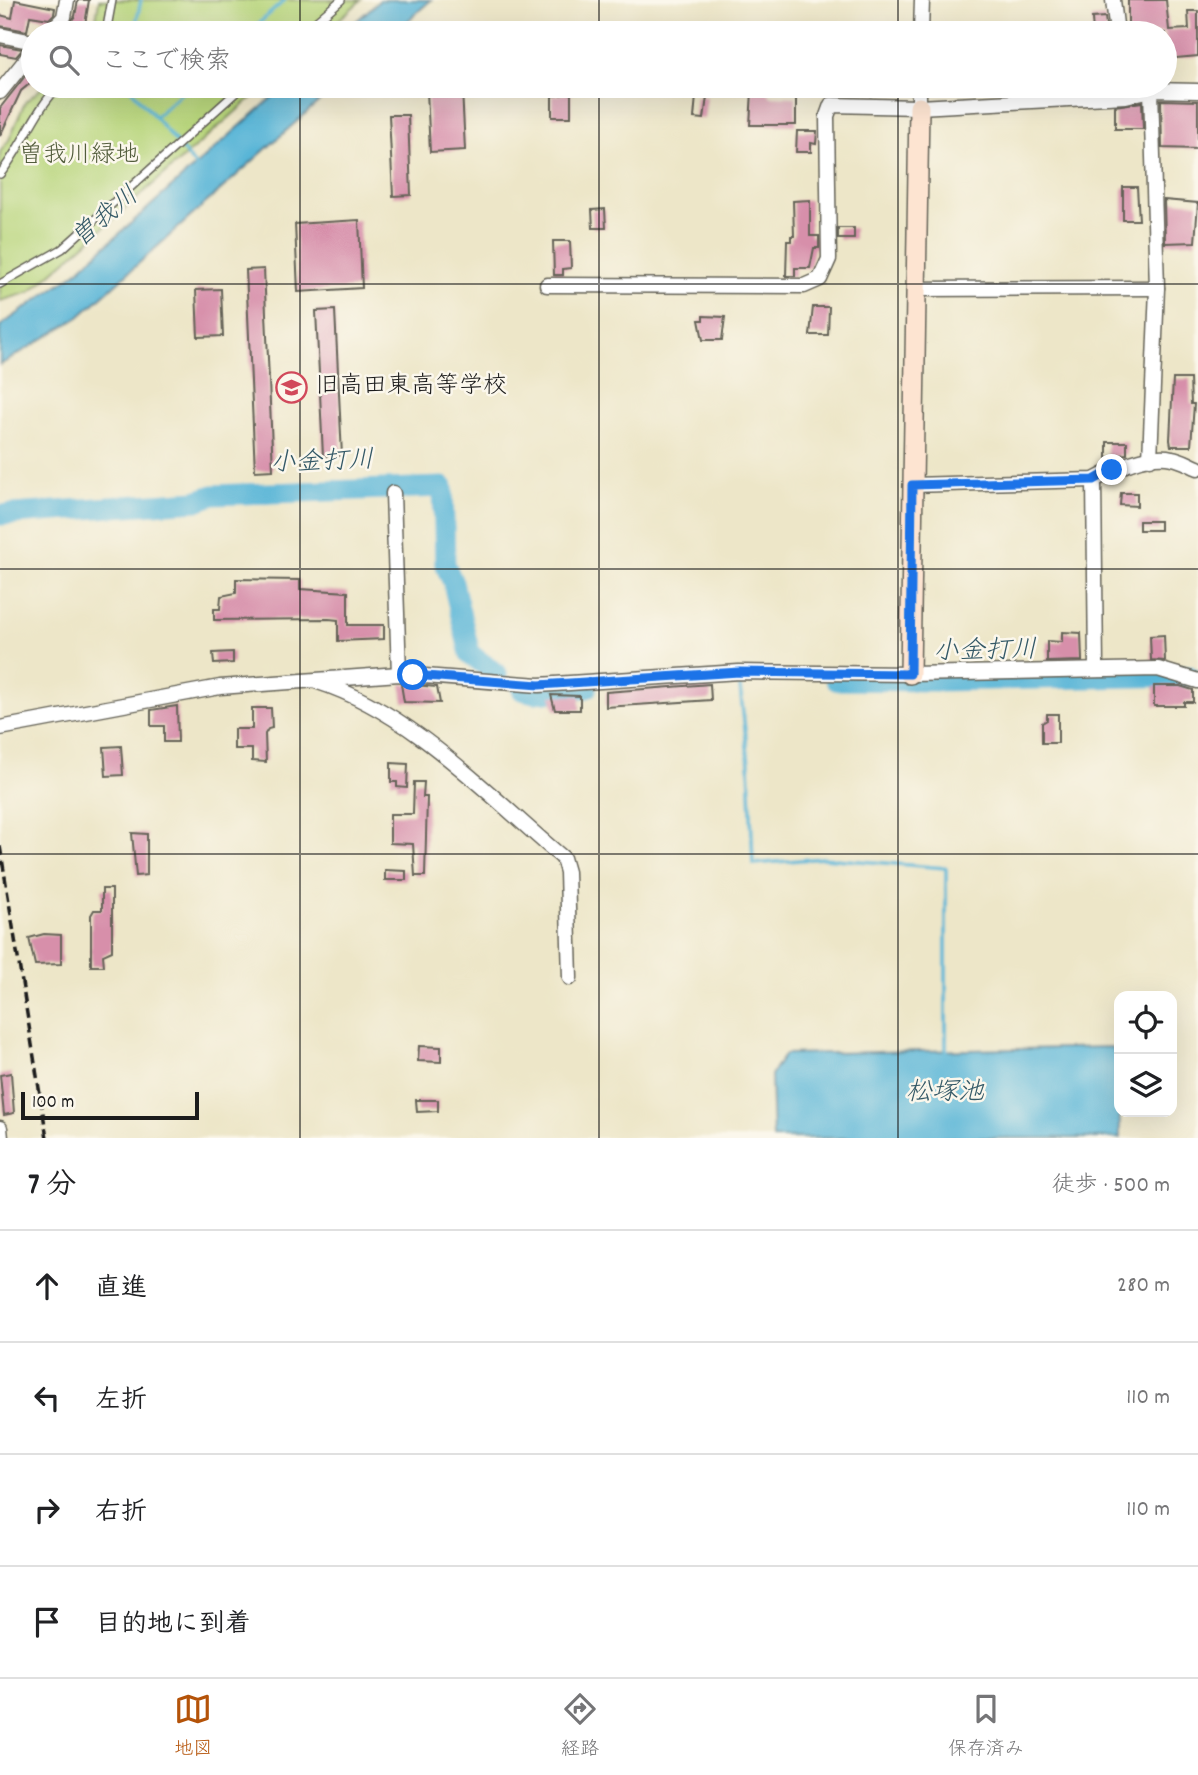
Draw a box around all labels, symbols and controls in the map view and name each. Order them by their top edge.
search box [21,21,1177,98]
icon: search [45,41,83,79]
text: ここで検索 [101,44,231,81]
park label: 曽我川緑地 [19,139,139,173]
water label: 曽我川 [64,179,148,257]
school or university icon: 旧高田東高等学校 [275,370,309,404]
place label: 旧高田東高等学校 [315,370,507,404]
water label: 小金打川 [269,443,375,483]
route end [1096,454,1127,485]
water label: 小金打川 [933,633,1037,671]
route start [397,659,428,690]
map controls [1114,991,1177,1117]
button: locate [1114,991,1177,1054]
button: layers [1114,1054,1177,1117]
water label: 松塚池 [906,1075,985,1112]
scale bar [21,1089,200,1121]
text: 100 m [32,1090,74,1117]
text: 7 分 [28,1166,76,1209]
text: 徒歩 · 500 m [1051,1170,1170,1203]
icon: ahead [28,1267,66,1305]
text: 280 m [1117,1270,1170,1303]
text: 直進 [95,1271,147,1308]
icon: left [28,1379,66,1417]
text: 110 m [1126,1382,1170,1415]
text: 左折 [95,1383,147,1420]
icon: right [28,1491,66,1529]
text: 110 m [1126,1494,1170,1527]
text: 右折 [95,1495,147,1532]
icon: arrive [28,1603,66,1641]
text: 目的地に到着 [95,1607,251,1644]
tab: 地図 [174,1690,212,1764]
tab: 経路 [561,1690,599,1764]
tab: 保存済み [948,1690,1024,1764]

